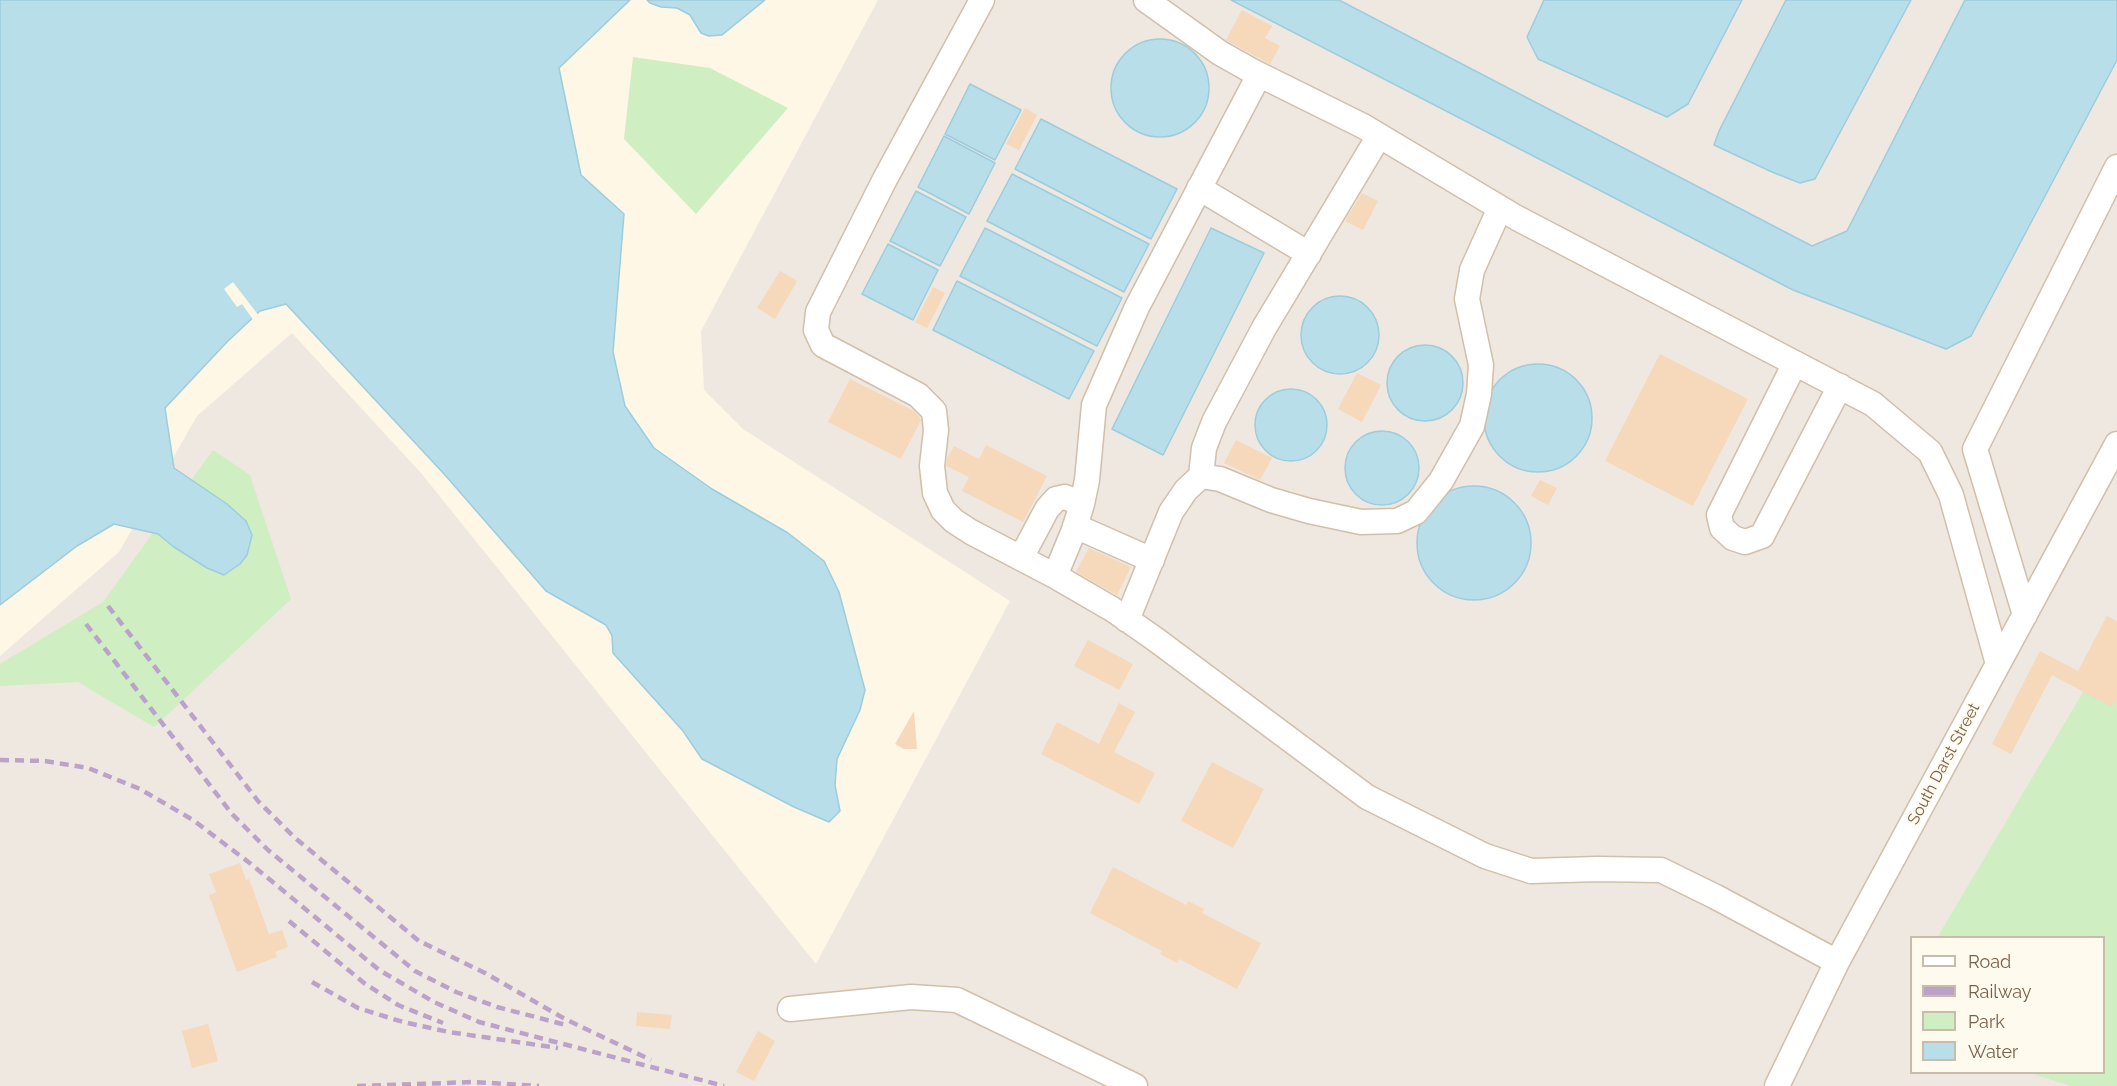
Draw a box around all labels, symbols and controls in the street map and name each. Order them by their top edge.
street label: South Darst Street [1904,700,1984,828]
legend [1910,936,2105,1074]
text: Road [1968,951,2011,972]
text: Railway [1968,981,2032,1002]
text: Park [1968,1011,2005,1032]
text: Water [1968,1041,2018,1062]

